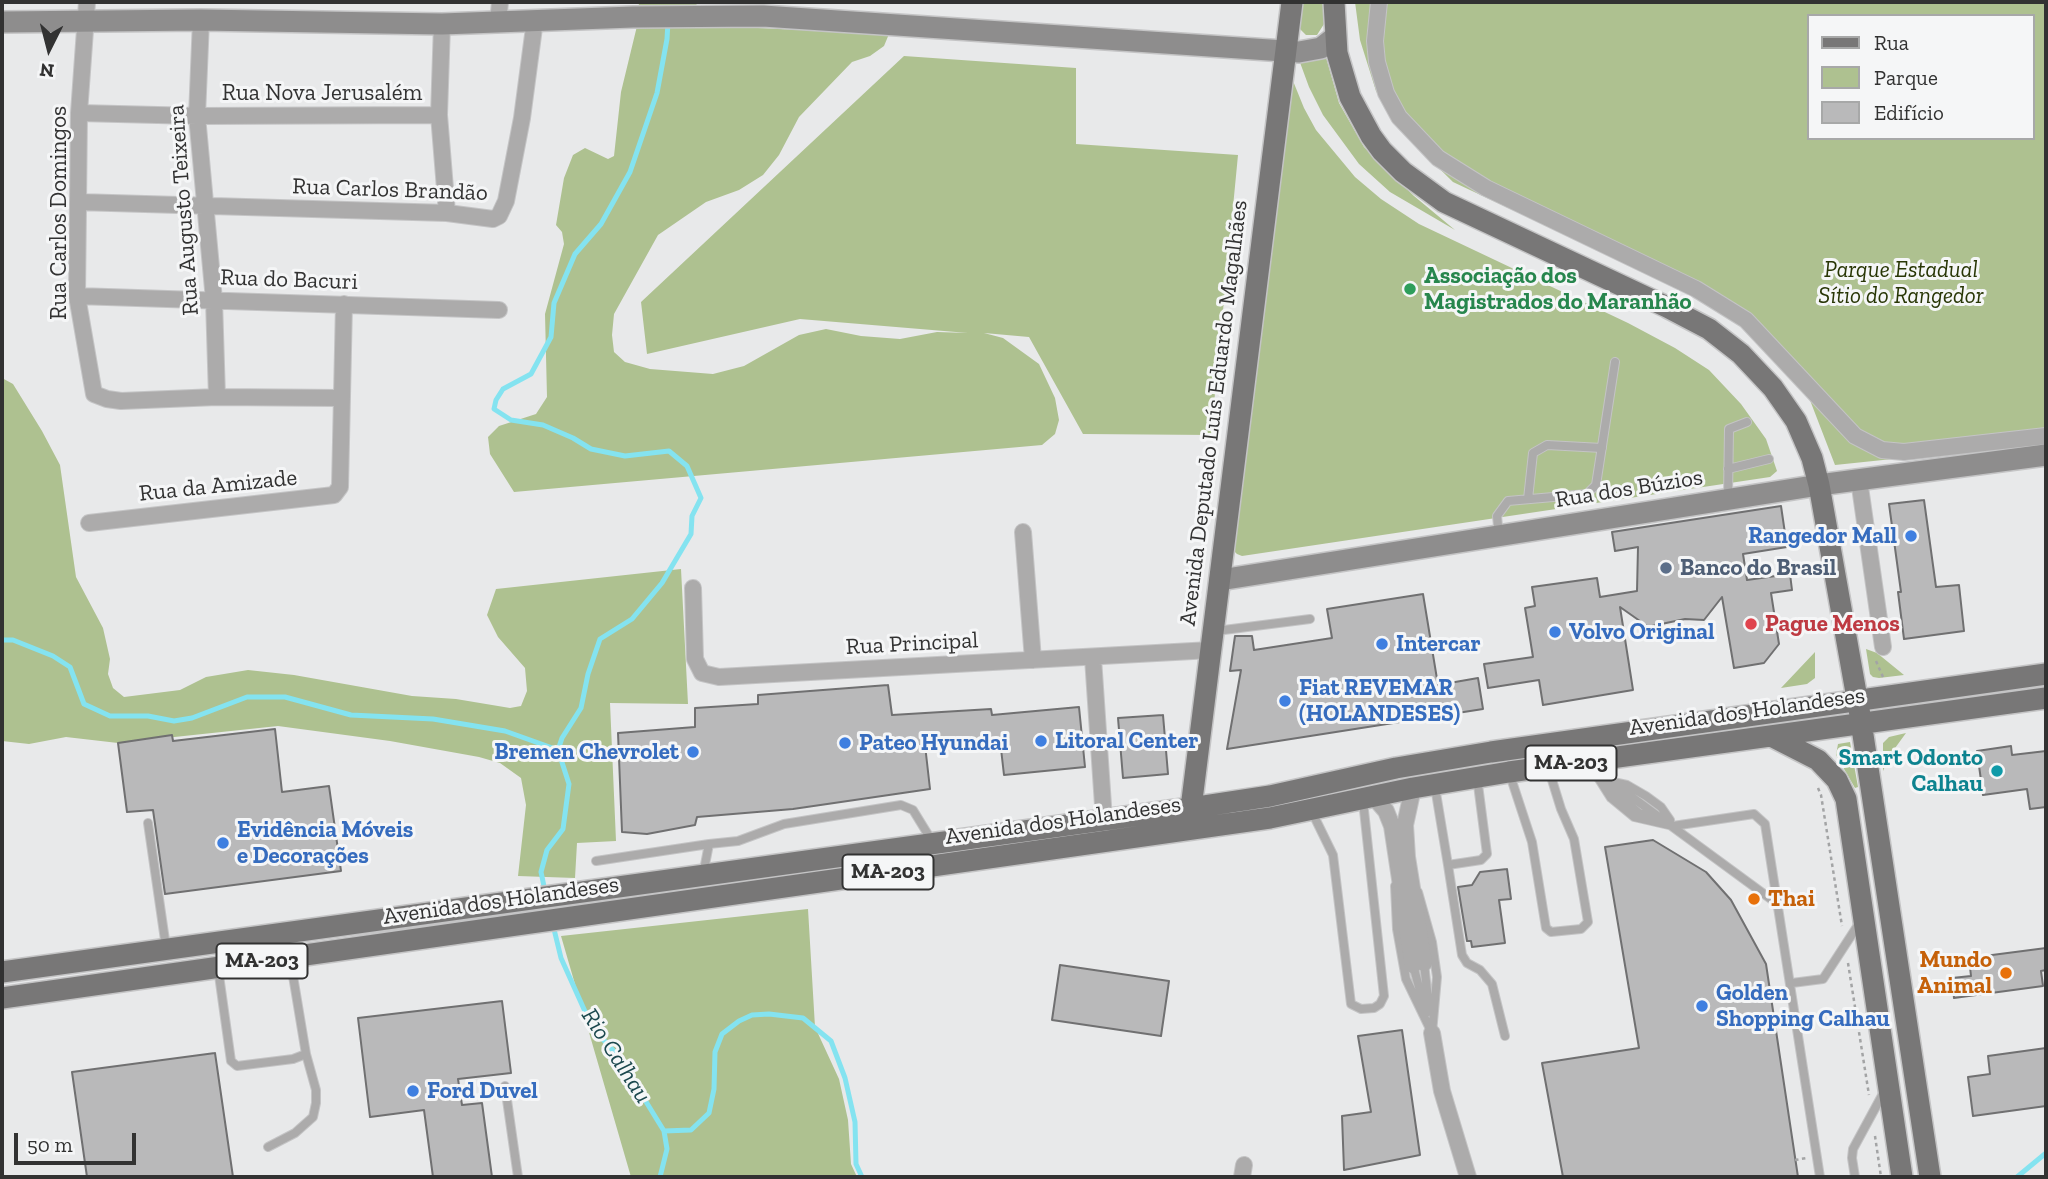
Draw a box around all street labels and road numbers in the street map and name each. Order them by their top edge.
street label: Rua Nova Jerusalém [222,79,422,107]
street label: Rua Augusto Teixeira [163,104,205,316]
street label: Rua Carlos Domingos [45,106,73,320]
street label: Rua Carlos Brandão [292,173,488,207]
street label: Avenida Deputado Luís Eduardo Magalhães [1174,199,1254,627]
street label: Rua do Bacuri [220,264,358,296]
street label: Rua da Amizade [138,464,298,508]
street label: Rua dos Búzios [1553,464,1705,514]
street label: Rua Principal [845,627,979,661]
street label: Avenida dos Holandeses [1627,682,1867,742]
road number: MA-203 [1526,746,1616,780]
street label: Avenida dos Holandeses [943,791,1183,851]
road number: MA-203 [842,854,934,890]
street label: Avenida dos Holandeses [381,871,621,931]
road number: MA-203 [216,944,308,978]

